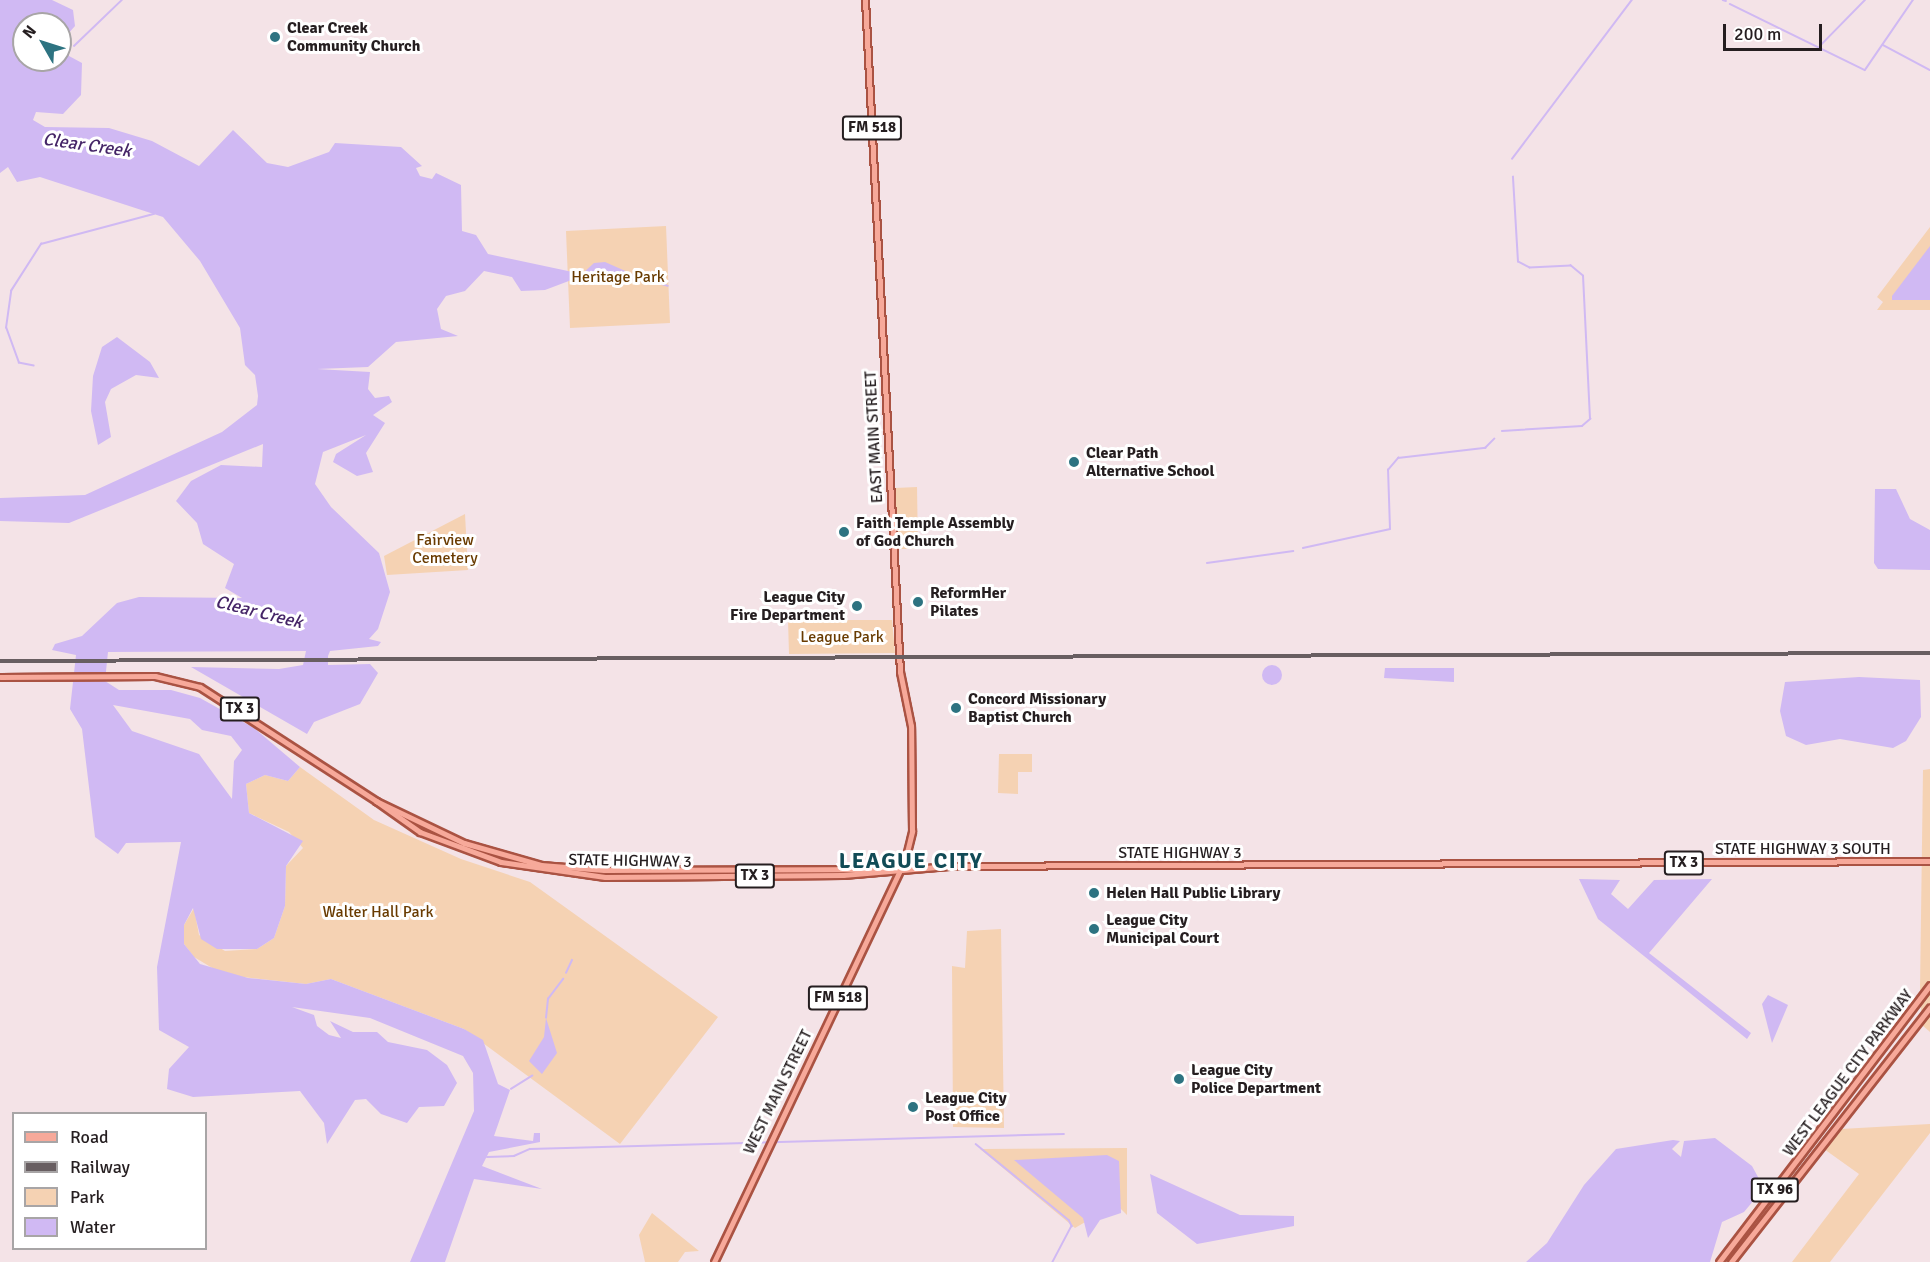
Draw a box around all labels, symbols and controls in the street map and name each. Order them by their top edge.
north arrow [12,12,72,72]
scale bar [1726,12,1825,50]
place label: Clear Creek Community Church [287,18,420,56]
text: N [18,21,41,43]
text: 200 m [1734,23,1781,45]
marker: Clear Creek Community Church [268,30,282,44]
road number: FM 518 [840,116,904,140]
water label: Clear Creek [41,128,133,162]
park label: Heritage Park [571,267,665,287]
street label: EAST MAIN STREET [861,370,887,504]
place label: Clear Path Alternative School [1086,443,1214,481]
marker: Clear Path Alternative School [1067,455,1081,469]
place label: Faith Temple Assembly of God Church [856,513,1014,551]
marker: Faith Temple Assembly of God Church [837,525,851,539]
park label: Fairview Cemetery [412,530,478,568]
place label: ReformHer Pilates [930,583,1006,621]
place label: League City Fire Department [730,587,845,625]
water label: Clear Creek [213,591,305,633]
marker: ReformHer Pilates [911,595,925,609]
marker: League City Fire Department [850,599,864,613]
park label: League Park [800,627,884,647]
place label: Concord Missionary Baptist Church [968,689,1106,727]
road number: TX 3 [219,697,261,721]
marker: Concord Missionary Baptist Church [949,701,963,715]
street label: STATE HIGHWAY 3 SOUTH [1715,839,1891,859]
street label: STATE HIGHWAY 3 [1118,843,1242,863]
district label: LEAGUE CITY [839,848,983,874]
street label: STATE HIGHWAY 3 [568,850,692,872]
road number: TX 3 [1663,851,1705,875]
road number: TX 3 [734,864,776,888]
place label: Helen Hall Public Library [1106,883,1281,903]
marker: Helen Hall Public Library [1087,886,1101,900]
park label: Walter Hall Park [323,902,433,922]
place label: League City Municipal Court [1106,910,1219,948]
marker: League City Municipal Court [1087,922,1101,936]
road number: FM 518 [806,986,870,1010]
street label: WEST LEAGUE CITY PARKWAY [1779,986,1917,1160]
street label: WEST MAIN STREET [740,1027,816,1157]
place label: League City Police Department [1191,1060,1321,1098]
marker: League City Police Department [1172,1072,1186,1086]
place label: League City Post Office [925,1088,1007,1126]
marker: League City Post Office [906,1100,920,1114]
legend [12,1112,207,1250]
text: Road [70,1126,109,1148]
text: Railway [70,1156,130,1178]
road number: TX 96 [1750,1178,1800,1202]
text: Park [70,1186,105,1208]
text: Water [70,1216,115,1238]

